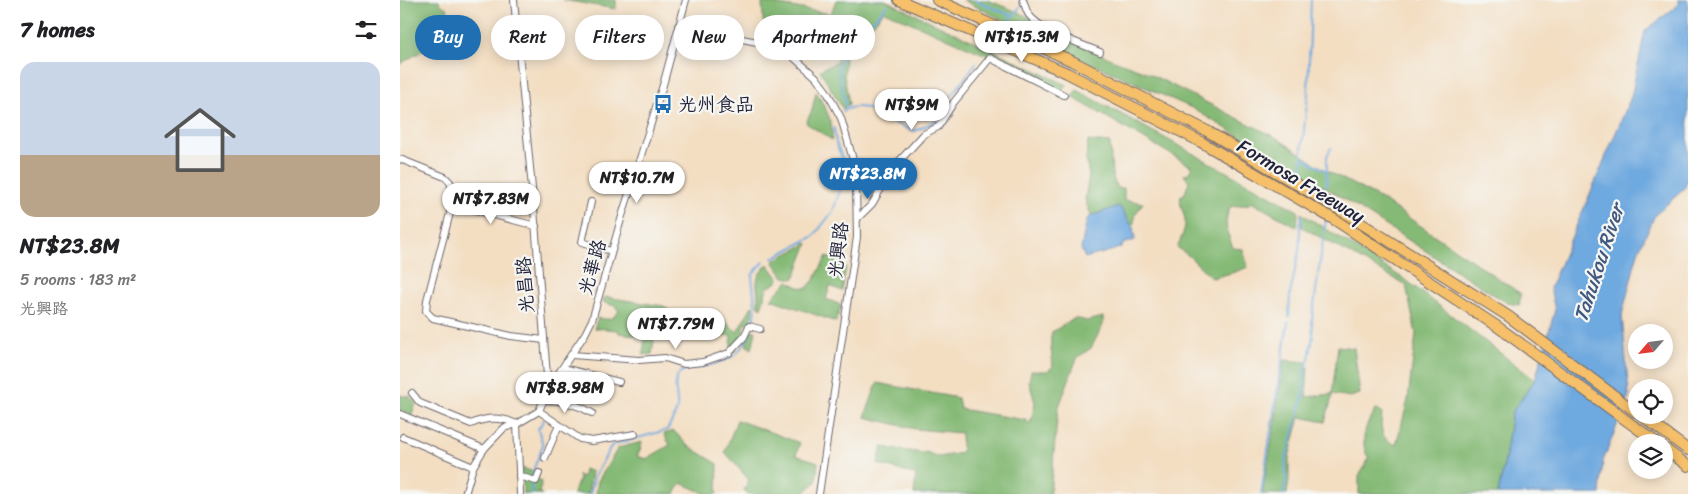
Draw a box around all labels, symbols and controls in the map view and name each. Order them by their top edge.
text: 7 homes [20,11,95,49]
chip: Buy [415,15,481,60]
chip: Rent [491,15,565,60]
chip: Filters [575,15,664,60]
chip: New [674,15,744,60]
chip: Apartment [754,15,875,60]
icon: filters [352,16,380,44]
pin: NT$15.3M [970,20,1074,63]
text: NT$15.3M [985,22,1059,51]
place label: 光州食品 [678,88,754,121]
pin: NT$9M [877,88,947,131]
text: NT$9M [885,90,939,119]
bus stop icon: 光州食品 [652,93,674,115]
icon: home [155,95,245,185]
street label: Formosa Freeway [1231,130,1372,232]
pin: NT$23.8M [816,158,920,200]
text: NT$23.8M [830,159,906,188]
pin: NT$10.7M [585,162,689,204]
text: NT$10.7M [600,163,674,192]
pin: NT$7.83M [439,182,543,225]
text: NT$7.83M [453,184,529,213]
water label: Tahukou River [1564,196,1636,326]
street label: 光興路 [818,220,858,280]
text: NT$23.8M [20,227,119,265]
street label: 光華路 [568,235,616,299]
street label: 光昌路 [507,255,543,315]
text: 5 rooms · 183 m² [20,265,136,294]
text: 光興路 [20,294,68,323]
pin: NT$7.79M [624,308,728,350]
text: NT$7.79M [638,309,714,338]
north arrow [1628,324,1672,369]
map controls [1628,324,1673,479]
pin: NT$8.98M [513,372,617,414]
text: NT$8.98M [526,373,604,402]
button: locate [1628,379,1673,424]
button: layers [1628,434,1673,479]

